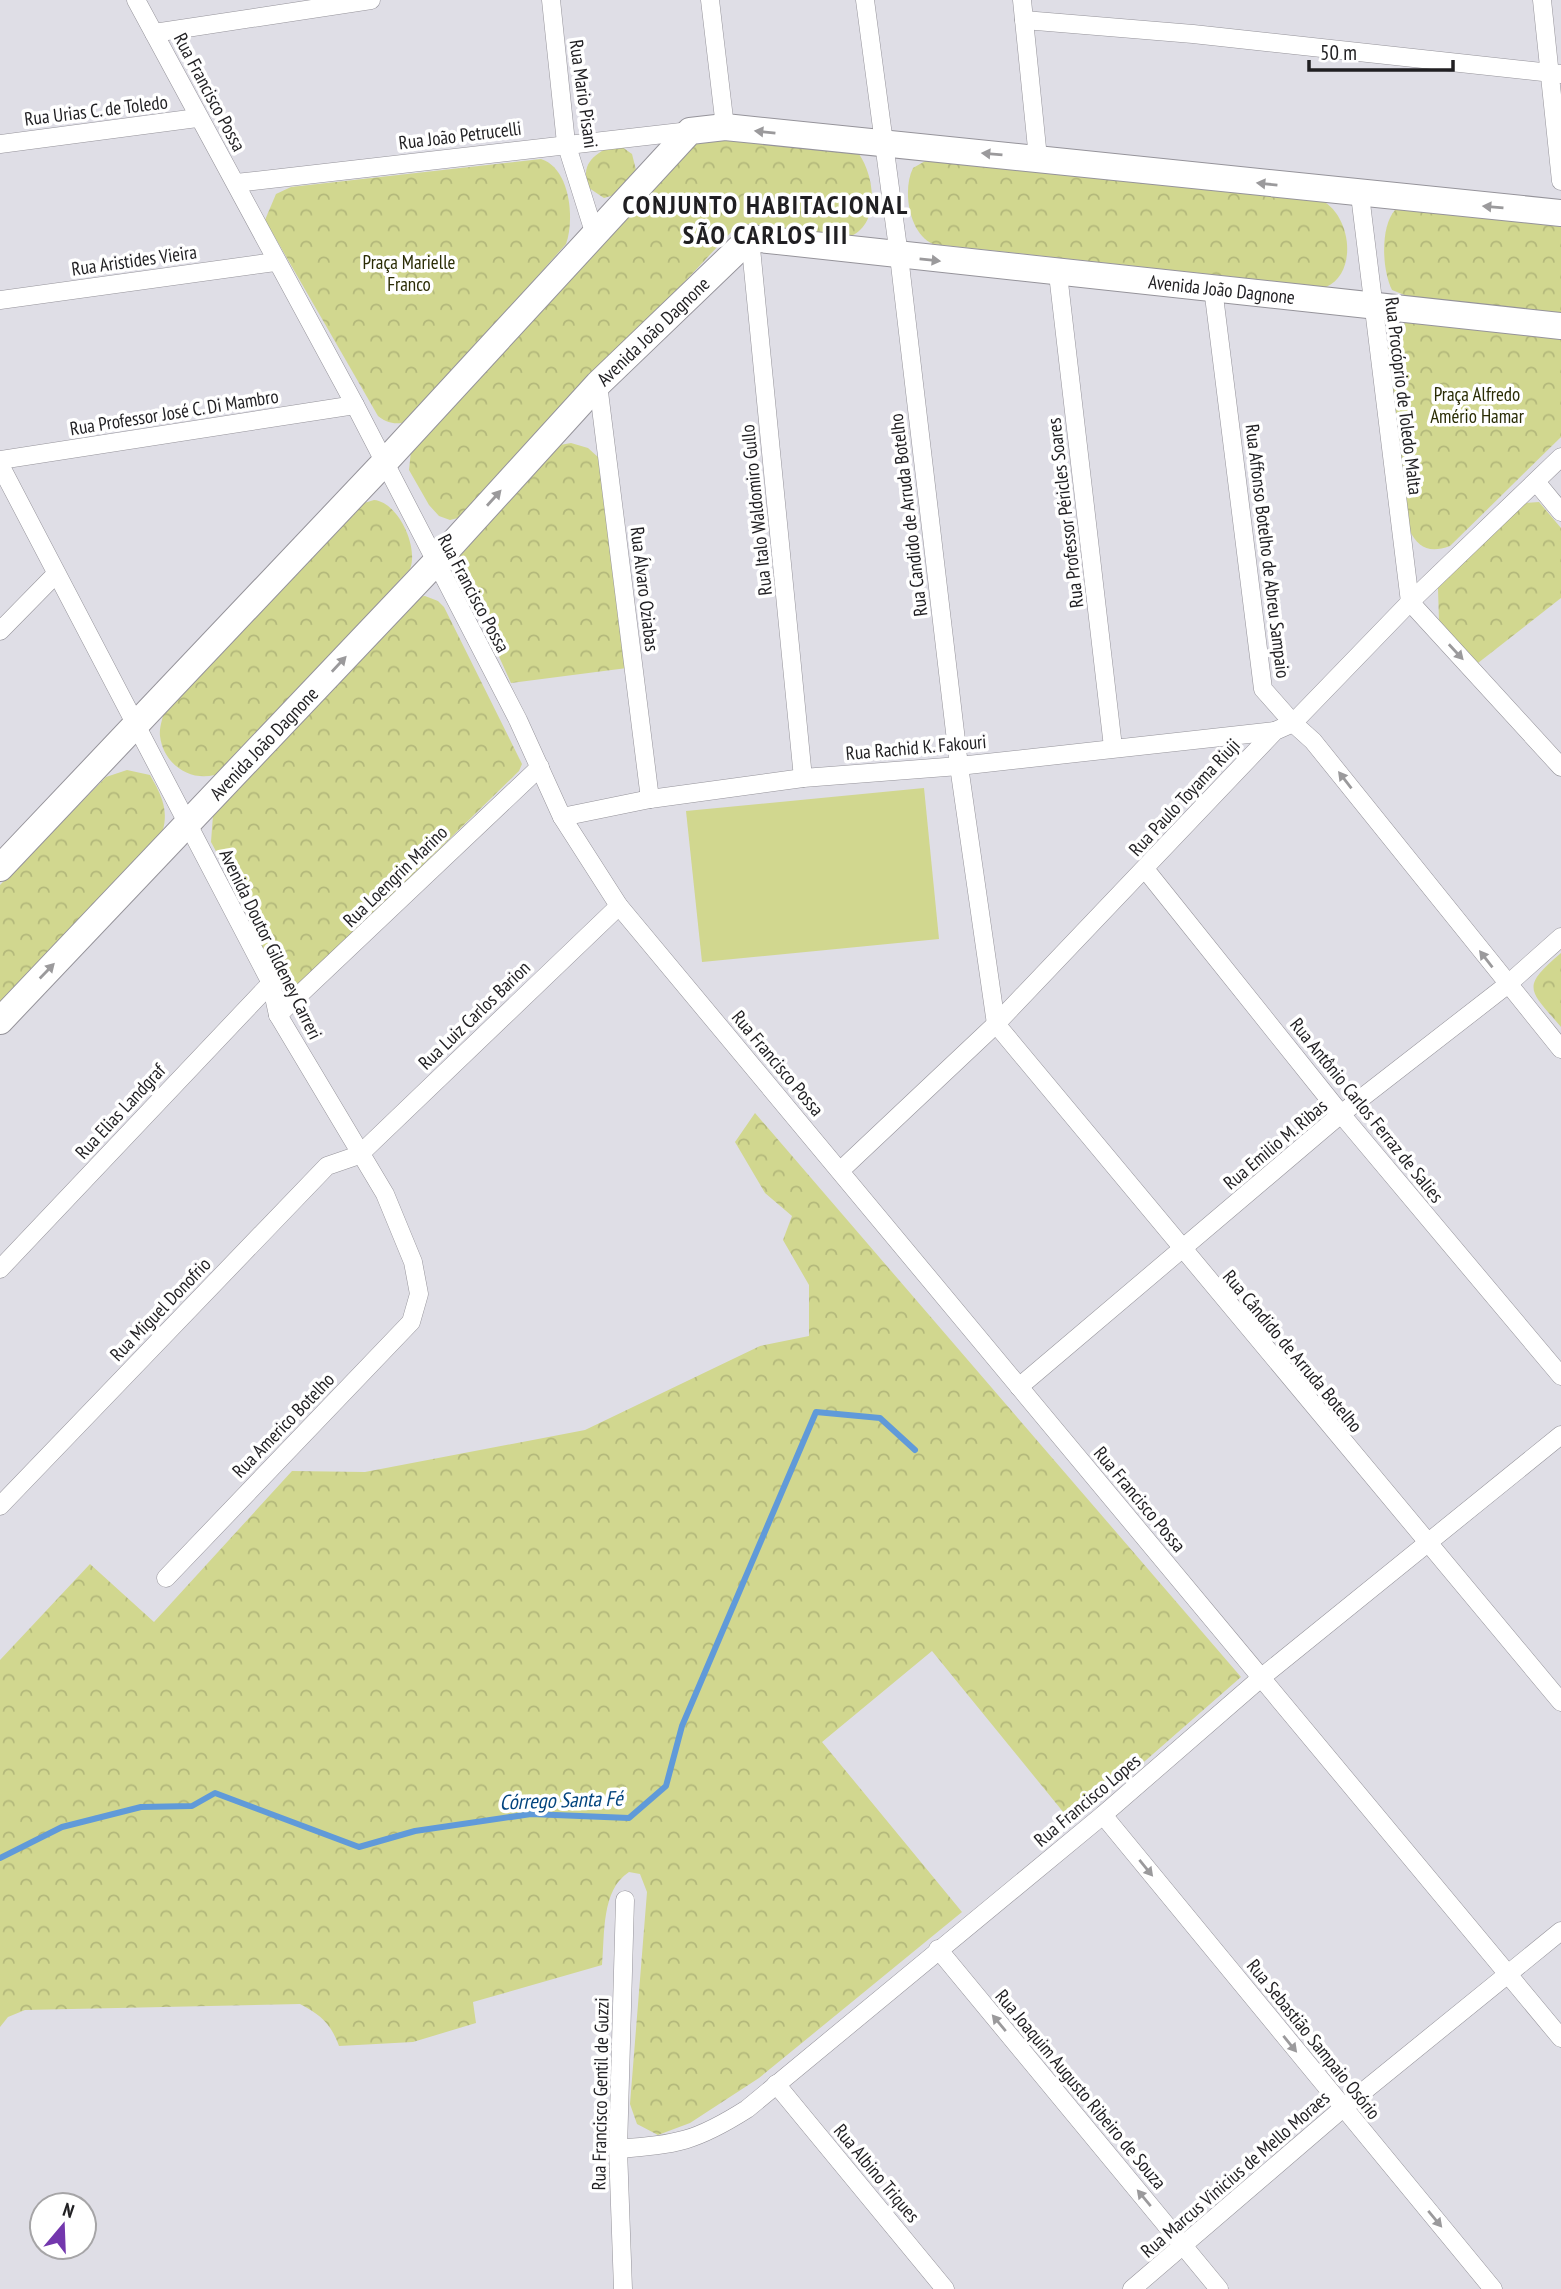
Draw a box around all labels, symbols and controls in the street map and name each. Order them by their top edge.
scale bar [1309,28,1452,72]
street label: Rua Francisco Possa [169,29,251,155]
street label: Rua Mario Pisani [565,38,603,150]
text: 50 m [1320,39,1357,66]
street label: Rua Urias C. de Toledo [23,89,169,131]
street label: Rua João Petrucelli [397,116,523,154]
one-way arrow [754,126,776,137]
one-way arrow [981,148,1003,159]
one-way arrow [1256,179,1278,190]
district label: CONJUNTO HABITACIONAL SÃO CARLOS III [623,188,909,251]
one-way arrow [1482,201,1504,212]
street label: Rua Aristides Vieira [70,239,198,281]
park label: Praça Marielle Franco [363,250,456,296]
one-way arrow [919,254,941,265]
street label: Avenida João Dagnone [1147,269,1296,309]
street label: Avenida João Dagnone [592,271,714,391]
street label: Rua Procóprio de Toledo Malta [1380,296,1428,496]
park label: Praça Alfredo Amério Hamar [1430,382,1525,428]
street label: Rua Professor José C. Di Mambro [68,384,280,440]
street label: Rua Candido de Arruda Botelho [884,412,932,618]
street label: Rua Professor Péricles Soares [1041,417,1089,609]
street label: Rua Italo Waldomiro Gullo [735,423,777,597]
street label: Rua Affonso Botelho de Abreu Sampaio [1240,423,1296,679]
one-way arrow [486,489,502,507]
street label: Rua Álvaro Oziabas [625,525,665,653]
street label: Rua Francisco Possa [433,530,515,656]
one-way arrow [1447,643,1463,660]
one-way arrow [330,656,346,673]
street label: Avenida João Dagnone [204,682,323,805]
street label: Rua Rachid K. Fakouri [845,729,987,765]
street label: Rua Paulo Toyama Riuji [1123,733,1245,861]
one-way arrow [1338,772,1353,789]
street label: Rua Loengrin Marino [338,820,452,932]
street label: Avenida Doutor Gildeney Carreri [214,845,328,1043]
one-way arrow [1479,950,1494,967]
street label: Rua Luiz Carlos Barion [413,956,535,1074]
one-way arrow [39,963,55,980]
street label: Rua Francisco Possa [727,1005,829,1121]
street label: Rua Antônio Carlos Ferraz de Salies [1285,1013,1449,1207]
street label: Rua Elias Landgraf [70,1058,171,1164]
street label: Rua Emilio M. Ribas [1218,1094,1332,1194]
street label: Rua Miguel Donofrio [104,1252,216,1366]
street label: Rua Cândido de Arruda Botelho [1218,1265,1368,1437]
street label: Rua Americo Botelho [227,1367,339,1483]
street label: Rua Francisco Possa [1089,1441,1191,1557]
street label: Rua Francisco Lopes [1029,1748,1145,1852]
water label: Córrego Santa Fé [499,1784,625,1816]
one-way arrow [1139,1858,1154,1876]
street label: Rua Sebastião Sampaio Osório [1242,1954,1386,2124]
street label: Rua Joaquim Augusto Ribeiro de Souza [990,1984,1172,2194]
street label: Rua Francisco Gentil de Guzzi [586,1997,614,2191]
one-way arrow [992,2015,1007,2033]
one-way arrow [1283,2035,1298,2053]
street label: Rua Marcus Vinicius de Mello Moraes [1136,2085,1334,2263]
street label: Rua Albino Triques [829,2119,925,2227]
one-way arrow [1137,2190,1152,2207]
north arrow [28,2191,98,2261]
text: N [60,2197,77,2223]
one-way arrow [1428,2210,1443,2228]

